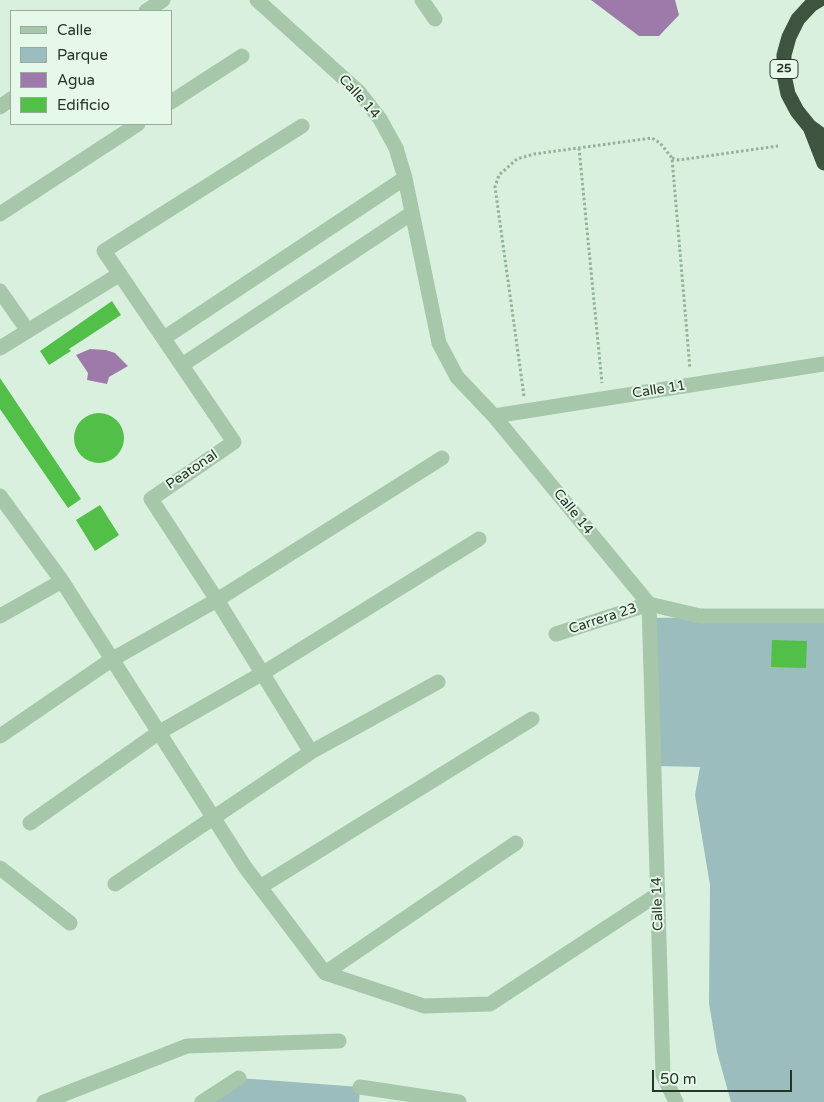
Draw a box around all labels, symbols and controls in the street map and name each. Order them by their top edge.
legend [10,10,172,125]
text: Calle [57,21,92,39]
text: Parque [57,46,108,64]
road number: 25 [770,60,798,78]
text: Agua [57,71,95,89]
street label: Calle 14 [335,71,383,123]
text: Edificio [57,96,110,114]
street label: Calle 11 [631,378,687,402]
street label: Peatonal [163,447,221,493]
street label: Calle 14 [550,486,596,538]
street label: Carrera 23 [567,600,639,638]
street label: Calle 14 [649,877,667,931]
scale bar [654,1060,794,1092]
text: 50 m [660,1070,697,1088]

